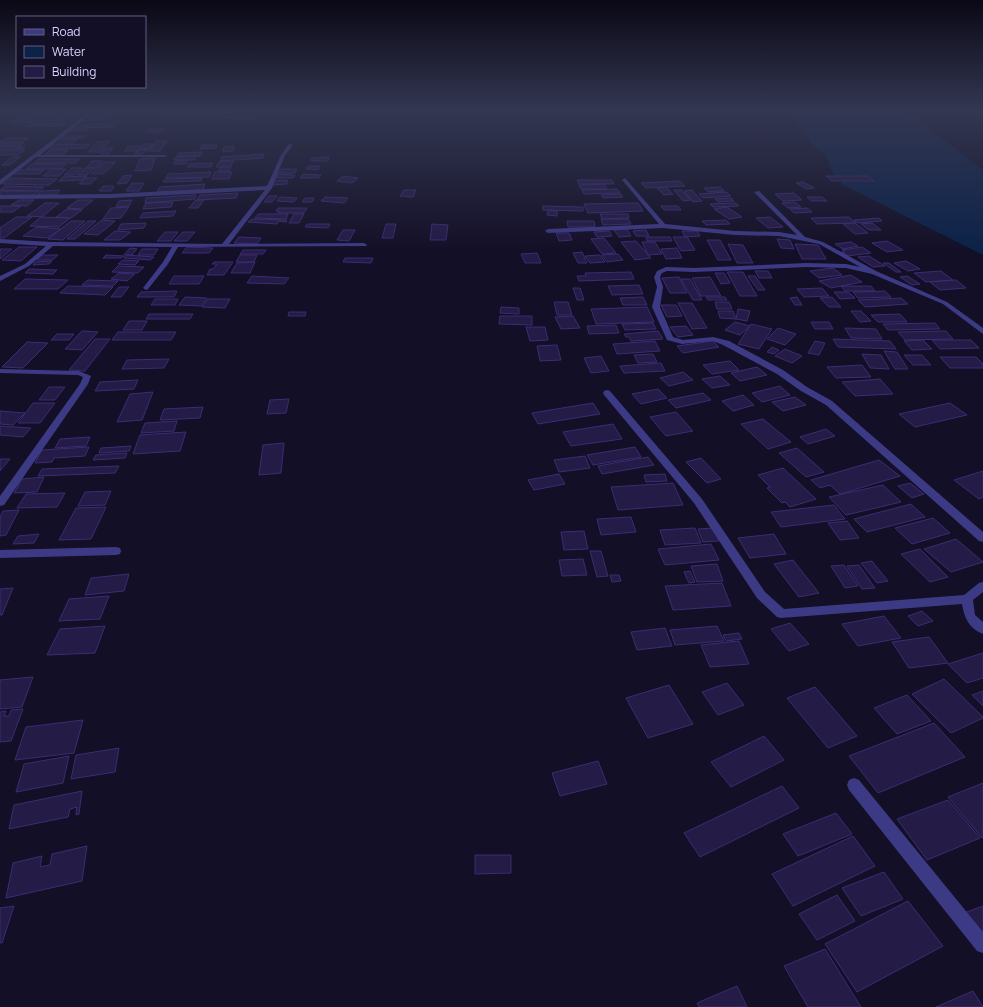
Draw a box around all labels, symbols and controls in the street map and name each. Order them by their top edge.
legend [16,16,146,88]
text: Road [52,23,80,40]
text: Water [52,43,86,60]
text: Building [52,63,96,80]

